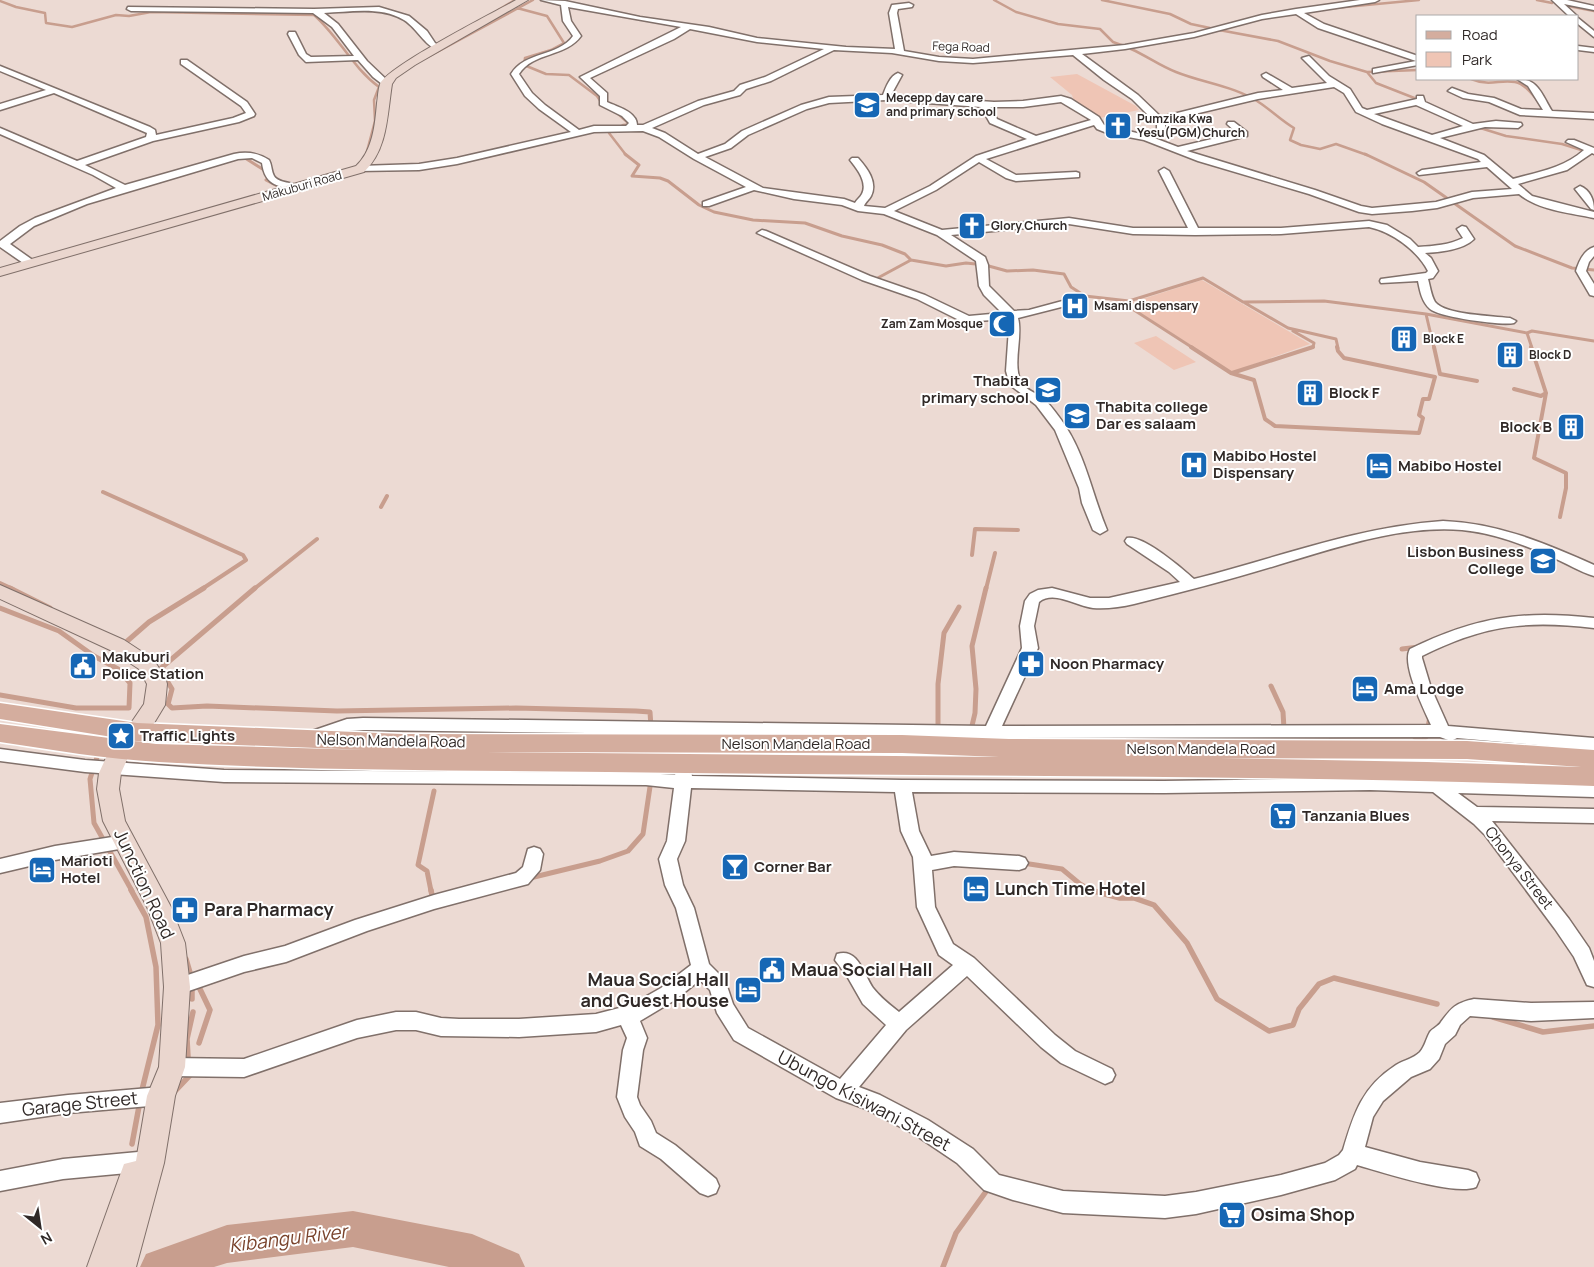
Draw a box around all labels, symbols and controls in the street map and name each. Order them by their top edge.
legend [1416,15,1579,80]
text: Road [1462,24,1498,45]
street label: Fega Road [932,37,990,56]
text: Park [1462,49,1492,70]
place label: Mecepp day care and primary school [886,89,996,120]
school or university icon: Mecepp day care and primary school [852,90,882,120]
place label: Pumzika Kwa Yesu(PGM)Church [1137,110,1245,141]
church icon: Pumzika Kwa Yesu(PGM)Church [1103,111,1133,141]
street label: Makuburi Road [260,166,344,205]
church icon: Glory Church [957,211,987,241]
place label: Glory Church [991,217,1067,234]
hospital icon: Msami dispensary [1060,291,1090,321]
place label: Msami dispensary [1094,297,1198,314]
mosque icon: Zam Zam Mosque [987,309,1017,339]
place label: Zam Zam Mosque [881,315,983,332]
building icon: Block E [1389,324,1419,354]
place label: Block E [1423,330,1464,347]
building icon: Block D [1495,340,1525,370]
place label: Block D [1529,346,1572,363]
place label: Thabita primary school [921,370,1029,408]
school or university icon: Thabita primary school [1033,375,1063,405]
building icon: Block F [1295,378,1325,408]
place label: Block F [1329,382,1380,403]
place label: Thabita college Dar es salaam [1096,396,1208,434]
school or university icon: Thabita college Dar es salaam [1062,401,1092,431]
building icon: Block B [1556,412,1586,442]
place label: Block B [1500,416,1553,437]
place label: Mabibo Hostel Dispensary [1213,445,1317,483]
hospital icon: Mabibo Hostel Dispensary [1179,450,1209,480]
hotel icon: Mabibo Hostel [1364,451,1394,481]
place label: Mabibo Hostel [1398,455,1502,476]
place label: Lisbon Business College [1407,541,1524,579]
school or university icon: Lisbon Business College [1528,546,1558,576]
place label: Makuburi Police Station [102,646,204,684]
pharmacy icon: Noon Pharmacy [1016,649,1046,679]
public building icon: Makuburi Police Station [68,651,98,681]
place label: Noon Pharmacy [1050,653,1165,674]
hotel icon: Ama Lodge [1350,674,1380,704]
place label: Ama Lodge [1384,678,1464,699]
place icon: Traffic Lights [106,721,136,751]
place label: Traffic Lights [140,725,235,746]
street label: Nelson Mandela Road [316,729,466,752]
street label: Nelson Mandela Road [721,733,871,754]
street label: Nelson Mandela Road [1126,738,1276,759]
supermarket icon: Tanzania Blues [1268,801,1298,831]
place label: Tanzania Blues [1302,805,1410,826]
street label: Chonya Street [1480,822,1558,914]
street label: Junction Road [109,825,181,942]
place label: Marioti Hotel [61,850,113,888]
bar icon: Corner Bar [720,852,750,882]
hotel icon: Marioti Hotel [27,855,57,885]
place label: Corner Bar [754,856,832,877]
hotel icon: Lunch Time Hotel [961,874,991,904]
place label: Lunch Time Hotel [995,876,1146,900]
pharmacy icon: Para Pharmacy [170,895,200,925]
place label: Para Pharmacy [204,897,333,921]
public building icon: Maua Social Hall [757,955,787,985]
place label: Maua Social Hall [791,957,933,981]
place label: Maua Social Hall and Guest House [580,967,729,1012]
hotel icon: Maua Social Hall and Guest House [733,975,763,1005]
street label: Ubungo Kisiwani Street [774,1044,955,1156]
street label: Garage Street [21,1085,139,1121]
supermarket icon: Osima Shop [1217,1200,1247,1230]
north arrow [15,1202,65,1252]
place label: Osima Shop [1251,1202,1355,1226]
water label: Kibangu River [227,1218,351,1258]
text: N [38,1228,56,1249]

